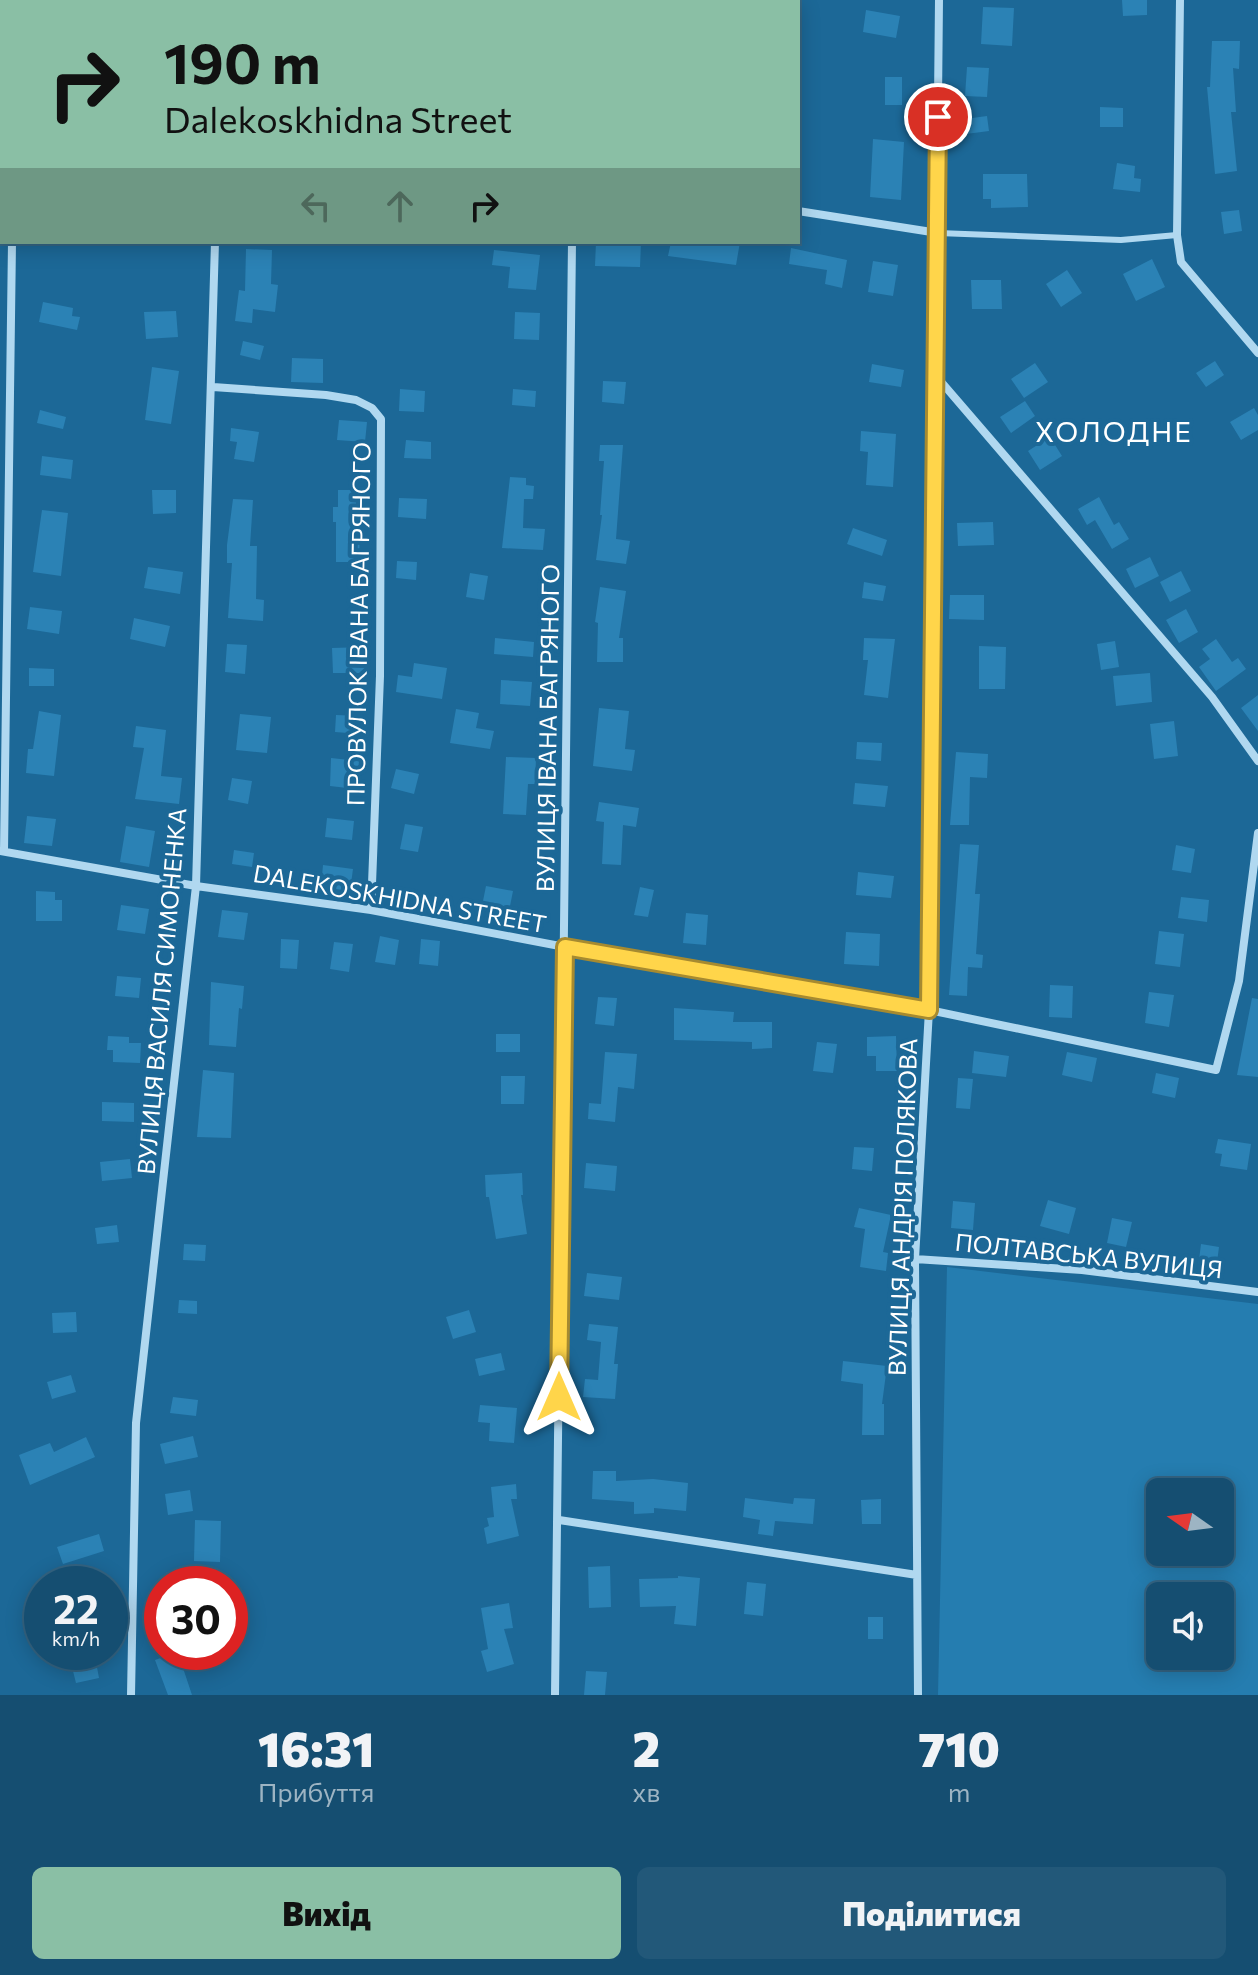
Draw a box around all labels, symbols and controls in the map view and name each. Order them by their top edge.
text: 190 m [164,27,321,96]
icon: right [32,32,136,136]
pin [904,83,972,151]
icon: arrive [916,95,960,139]
text: Dalekoskhidna Street [164,96,512,140]
icon: left [294,184,338,228]
icon: ahead [378,184,422,228]
icon: right [462,184,506,228]
district label: ХОЛОДНЕ [1035,414,1193,448]
street label: ПРОВУЛОК ІВАНА БАГРЯНОГО [340,442,376,806]
street label: ВУЛИЦЯ ІВАНА БАГРЯНОГО [530,564,564,892]
street label: ВУЛИЦЯ ВАСИЛЯ СИМОНЕНКА [131,806,191,1176]
street label: DALEKOSKHIDNA STREET [251,858,549,938]
street label: ВУЛИЦЯ АНДРІЯ ПОЛЯКОВА [882,1038,922,1376]
street label: ПОЛТАВСЬКА ВУЛИЦЯ [954,1227,1224,1283]
position arrow [517,1355,601,1439]
north arrow [1146,1478,1234,1566]
map controls [1146,1478,1234,1670]
speed limit sign: 30 [144,1566,248,1670]
button: sound [1146,1582,1234,1670]
text: 22 [53,1583,99,1632]
text: km/h [52,1626,100,1650]
text: 16:31 [258,1718,374,1777]
text: 2 [633,1718,660,1777]
text: 710 [918,1718,1000,1777]
text: Прибуття [258,1776,374,1807]
text: хв [633,1776,660,1807]
text: m [948,1776,970,1807]
button: Вихід [32,1867,621,1959]
button: Поділитися [637,1867,1226,1959]

